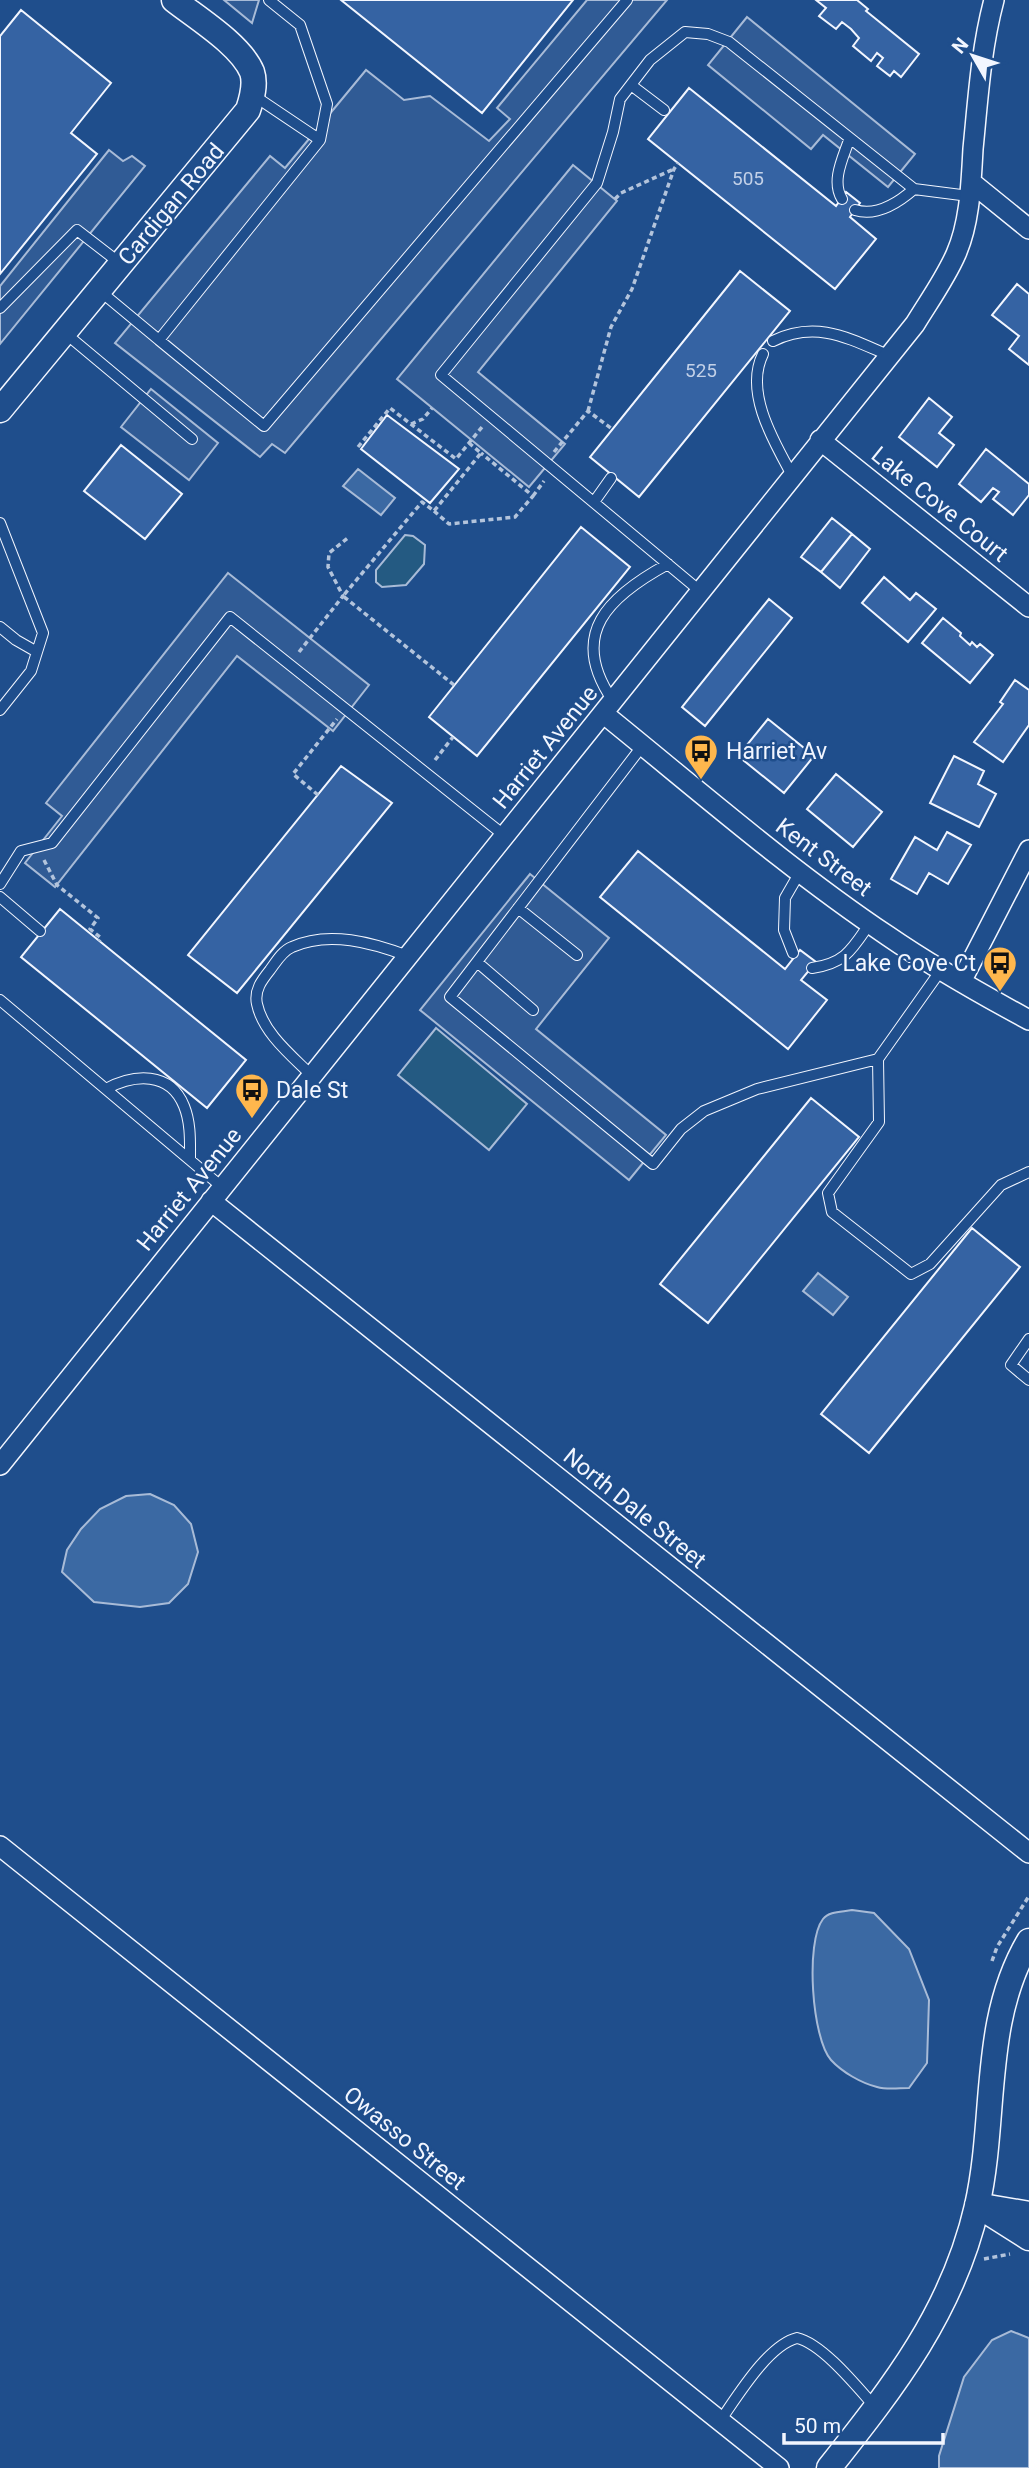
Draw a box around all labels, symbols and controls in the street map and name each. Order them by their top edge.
north arrow [938,21,1008,91]
text: N [947,33,973,58]
street label: Cardigan Road [113,138,230,271]
house number: 505 [732,167,764,190]
house number: 525 [685,359,717,382]
street label: Lake Cove Court [866,441,1013,568]
street label: Harriet Avenue [487,680,603,814]
bus stop icon: Harriet Av [682,732,720,781]
place label: Harriet Av [726,738,827,765]
street label: Kent Street [770,813,877,902]
bus stop icon: Lake Cove Ct [981,944,1019,993]
place label: Lake Cove Ct [842,950,976,977]
bus stop icon: Dale St [233,1071,271,1120]
place label: Dale St [276,1077,348,1104]
street label: Harriet Avenue [131,1122,247,1256]
street label: North Dale Street [558,1443,711,1574]
street label: Owasso Street [338,2081,471,2196]
scale bar [784,2402,943,2446]
text: 50 m [794,2414,841,2438]

